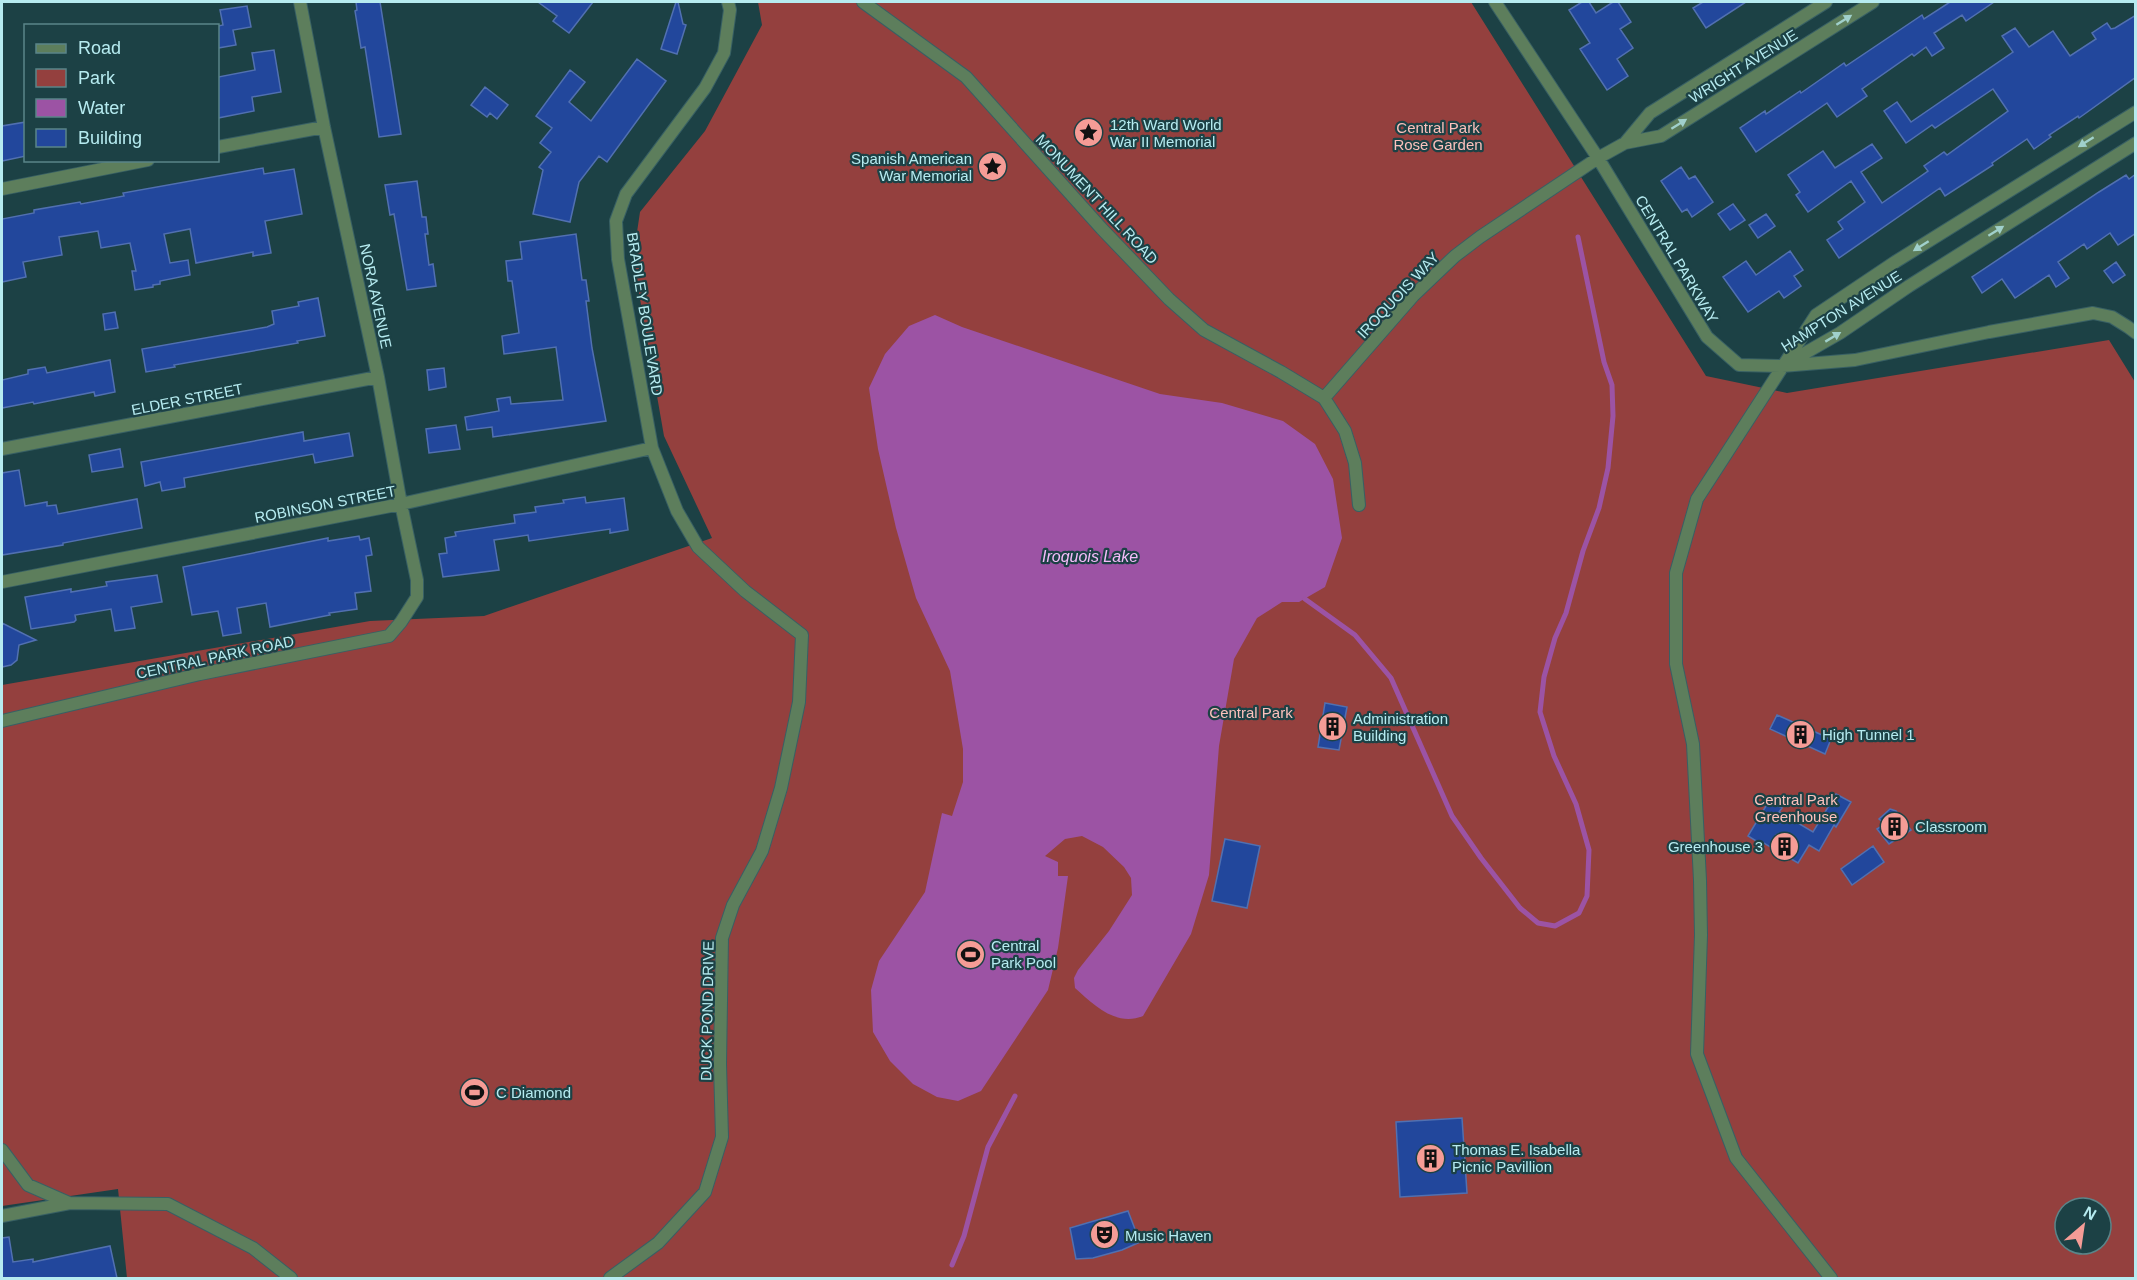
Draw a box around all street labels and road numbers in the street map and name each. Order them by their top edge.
street label: WRIGHT AVENUE [1686,26,1800,106]
street label: MONUMENT HILL ROAD [1033,131,1162,267]
street label: CENTRAL PARKWAY [1632,192,1722,326]
street label: BRADLEY BOULEVARD [624,231,666,397]
street label: NORA AVENUE [357,242,395,350]
street label: IROQUOIS WAY [1354,248,1442,342]
street label: HAMPTON AVENUE [1778,267,1904,355]
street label: ELDER STREET [130,380,244,418]
street label: ROBINSON STREET [253,482,397,526]
street label: CENTRAL PARK ROAD [135,632,296,682]
street label: DUCK POND DRIVE [697,941,717,1081]

